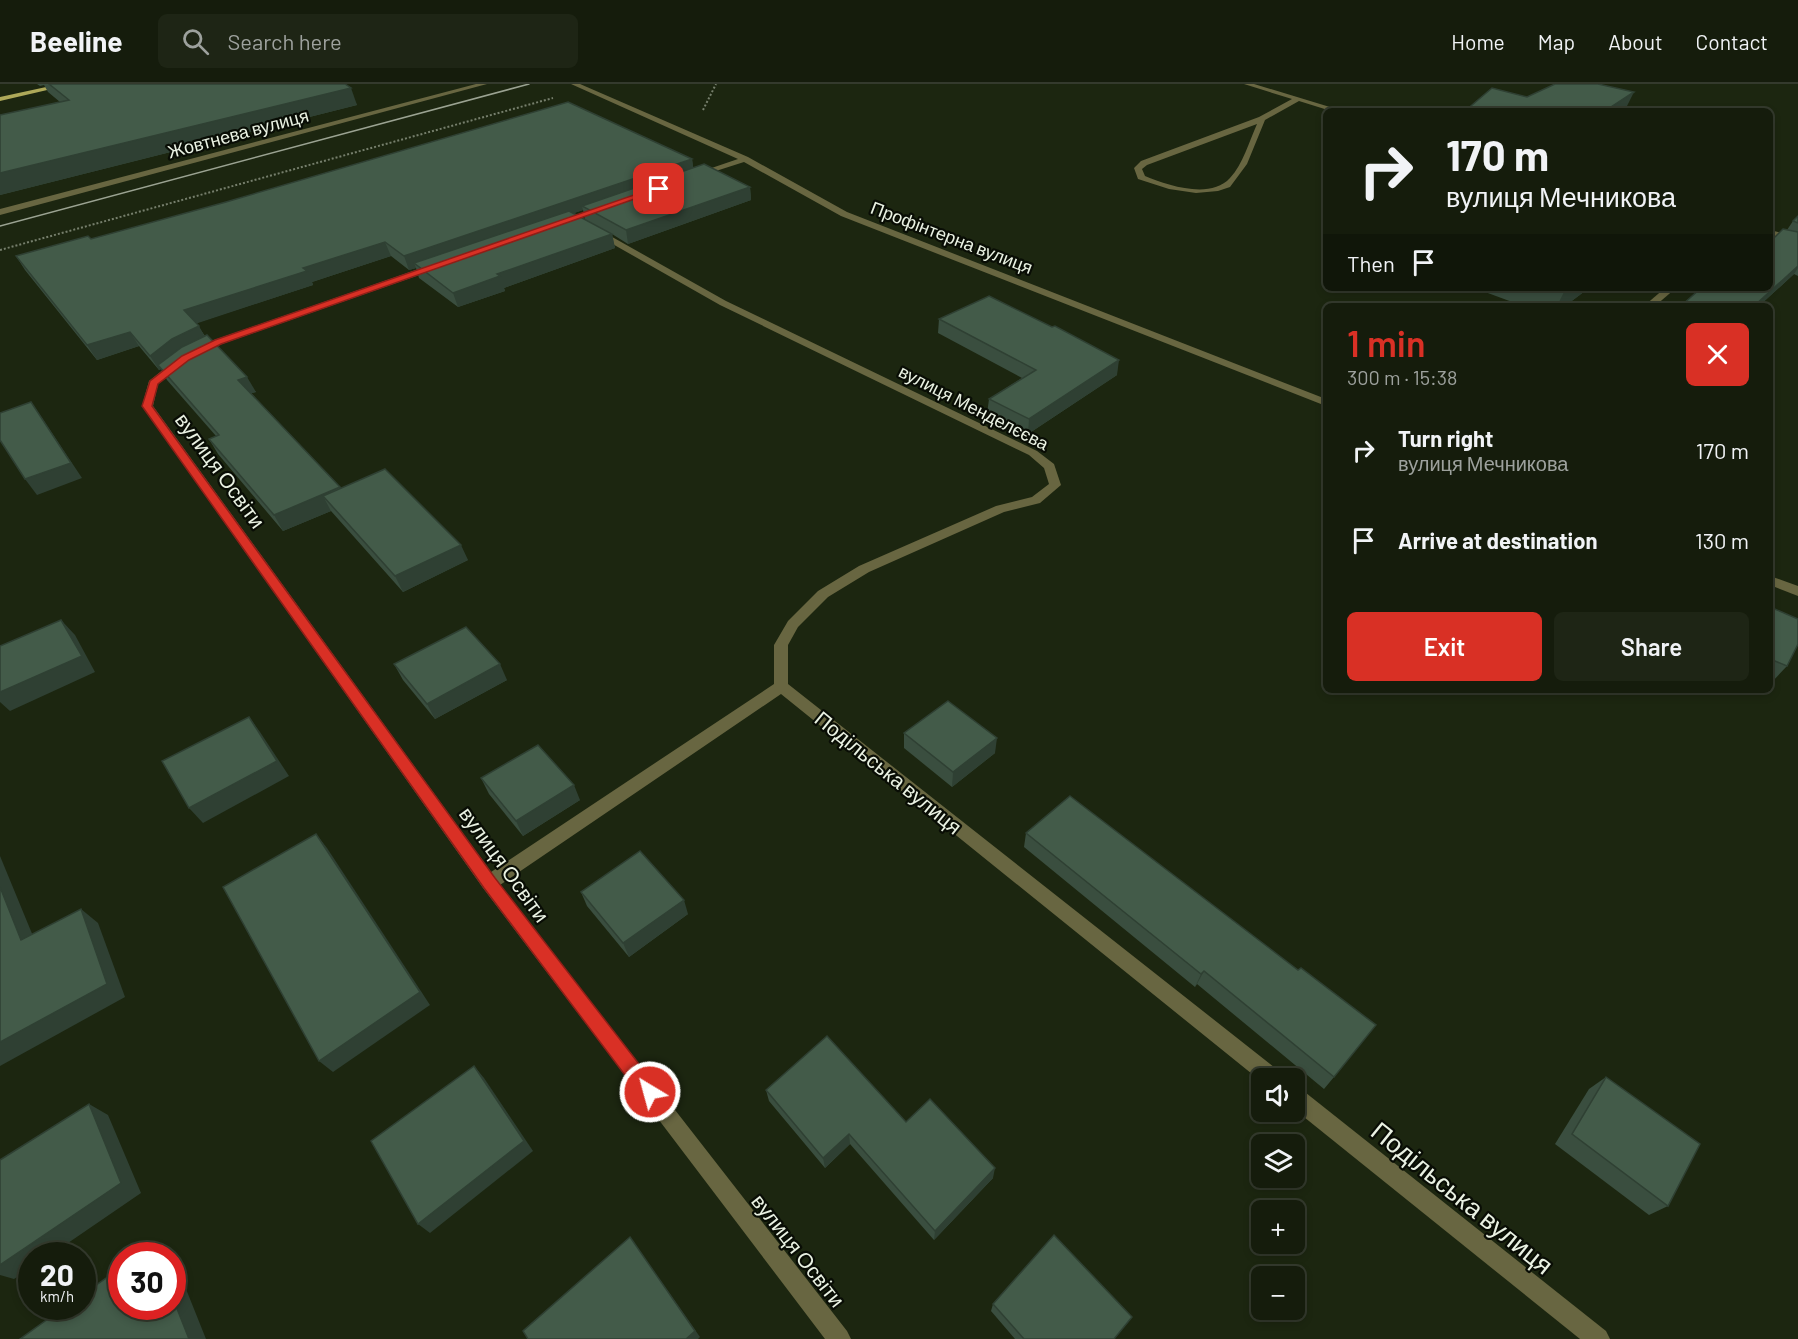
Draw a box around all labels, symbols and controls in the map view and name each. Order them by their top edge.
search box [158,14,578,68]
text: Beeline [30,24,122,58]
icon: search [179,25,212,58]
text: Search here [227,28,342,54]
text: Home [1451,29,1505,54]
text: Map [1538,29,1575,54]
text: About [1608,29,1663,54]
text: Contact [1696,29,1768,54]
street label: Жовтнева вулиця [165,104,311,162]
text: 170 m [1446,129,1549,179]
icon: right [1347,132,1425,210]
pin [633,163,684,214]
icon: arrive [642,172,675,205]
text: вулиця Мечникова [1446,180,1676,212]
street label: Профінтерна вулиця [868,196,1036,278]
icon: arrive [1407,246,1440,279]
text: Then [1347,250,1395,276]
text: 1 min [1347,321,1426,364]
button: close [1686,323,1749,386]
street label: вулиця Менделєєва [895,360,1054,455]
text: 300 m · 15:38 [1347,365,1457,389]
street label: вулиця Освіти [171,408,271,532]
text: Turn right [1398,425,1493,451]
icon: right [1347,434,1380,467]
text: 170 m [1696,437,1749,463]
text: вулиця Мечникова [1398,451,1568,475]
icon: arrive [1347,524,1380,557]
text: Arrive at destination [1398,527,1597,553]
text: 130 m [1695,527,1749,553]
button: Exit [1347,612,1542,681]
button: Share [1554,612,1749,681]
street label: Подільська вулиця [811,705,967,839]
street label: вулиця Освіти [455,802,555,926]
position arrow [618,1060,682,1124]
map controls [1251,1068,1305,1320]
button: sound [1251,1068,1305,1122]
street label: Подільська вулиця [1366,1114,1560,1280]
button: layers [1251,1134,1305,1188]
street label: вулиця Освіти [747,1189,851,1311]
button: + [1251,1200,1305,1254]
speed limit sign: 30 [108,1242,186,1320]
text: 20 [40,1256,74,1292]
button: − [1251,1266,1305,1320]
text: km/h [40,1287,74,1305]

